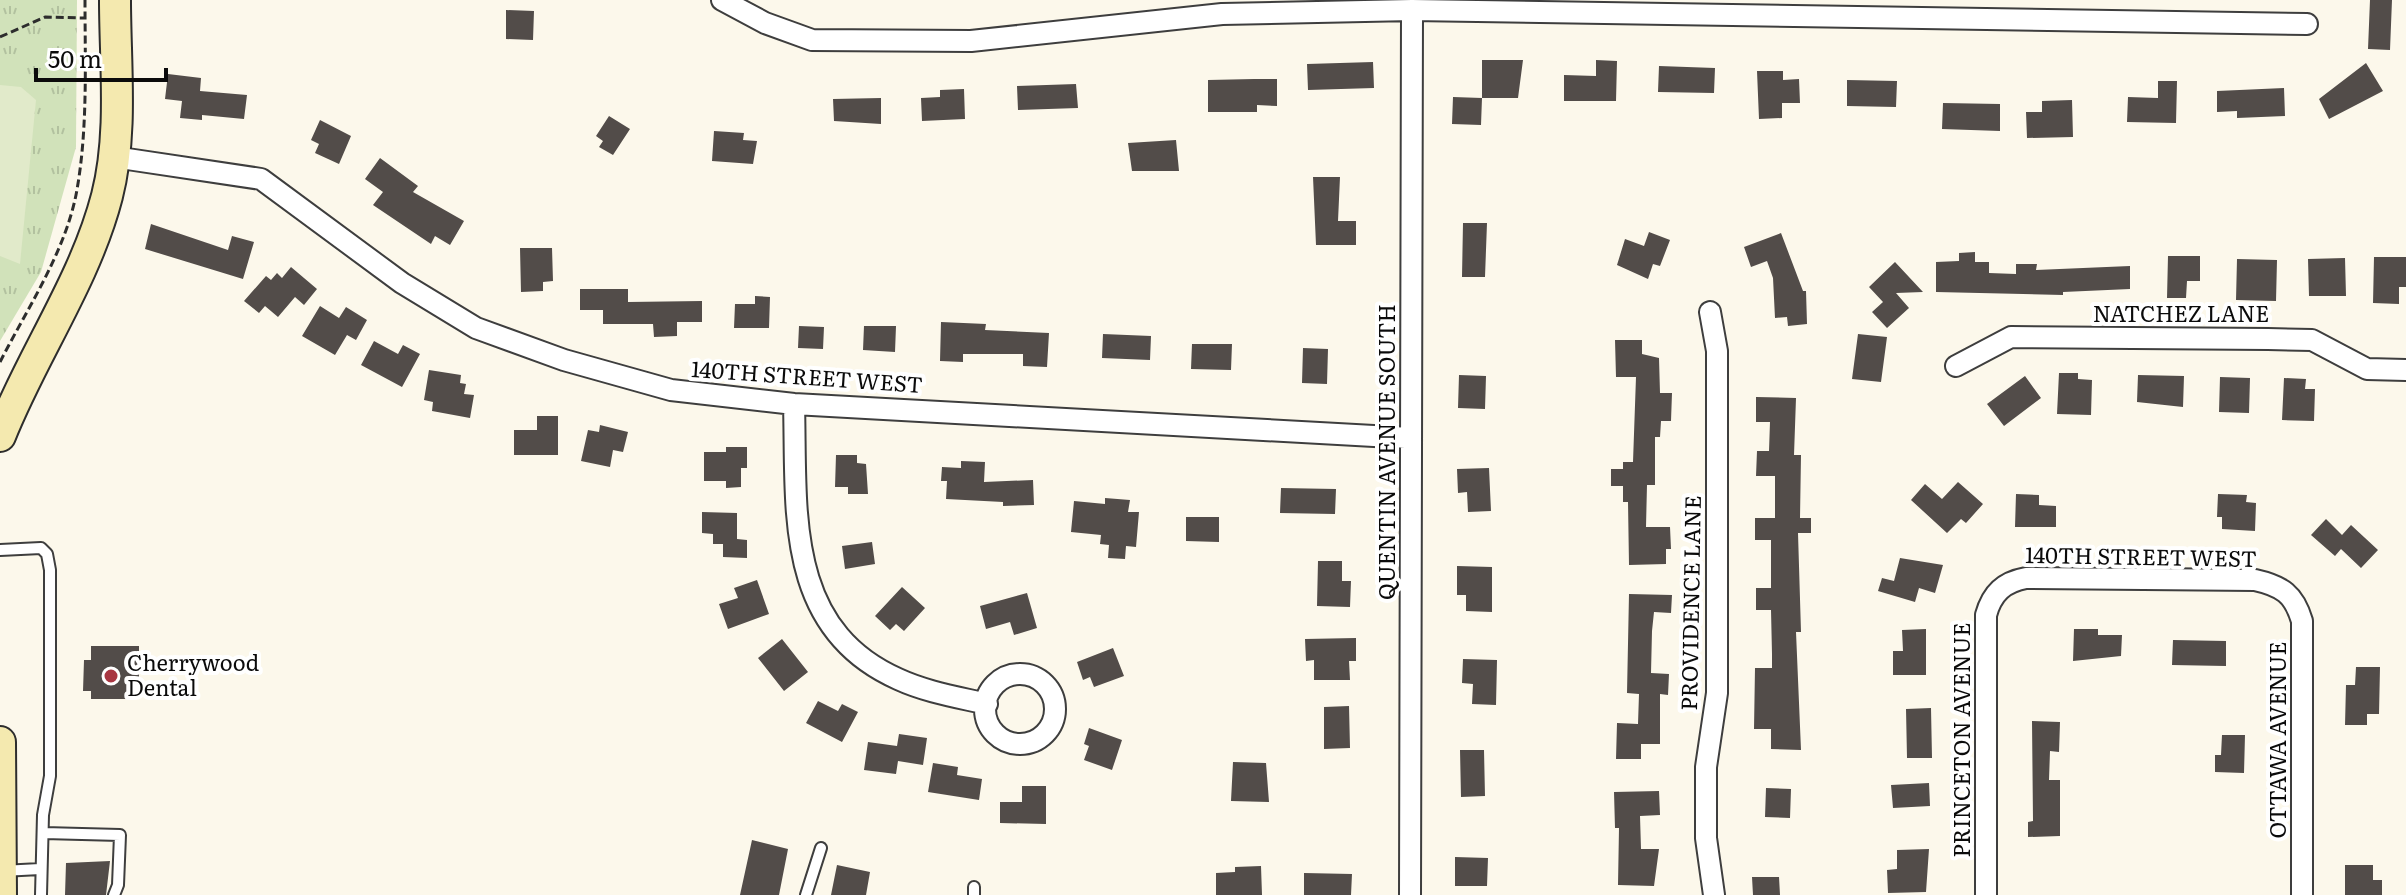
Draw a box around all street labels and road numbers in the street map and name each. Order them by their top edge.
street label: NATCHEZ LANE [2093,296,2269,329]
street label: QUENTIN AVENUE SOUTH [1369,304,1402,600]
street label: 140TH STREET WEST [690,351,924,400]
street label: PROVIDENCE LANE [1671,495,1708,711]
street label: 140TH STREET WEST [2025,537,2257,574]
street label: PRINCETON AVENUE [1944,623,1977,857]
street label: OTTAWA AVENUE [2260,642,2293,838]

